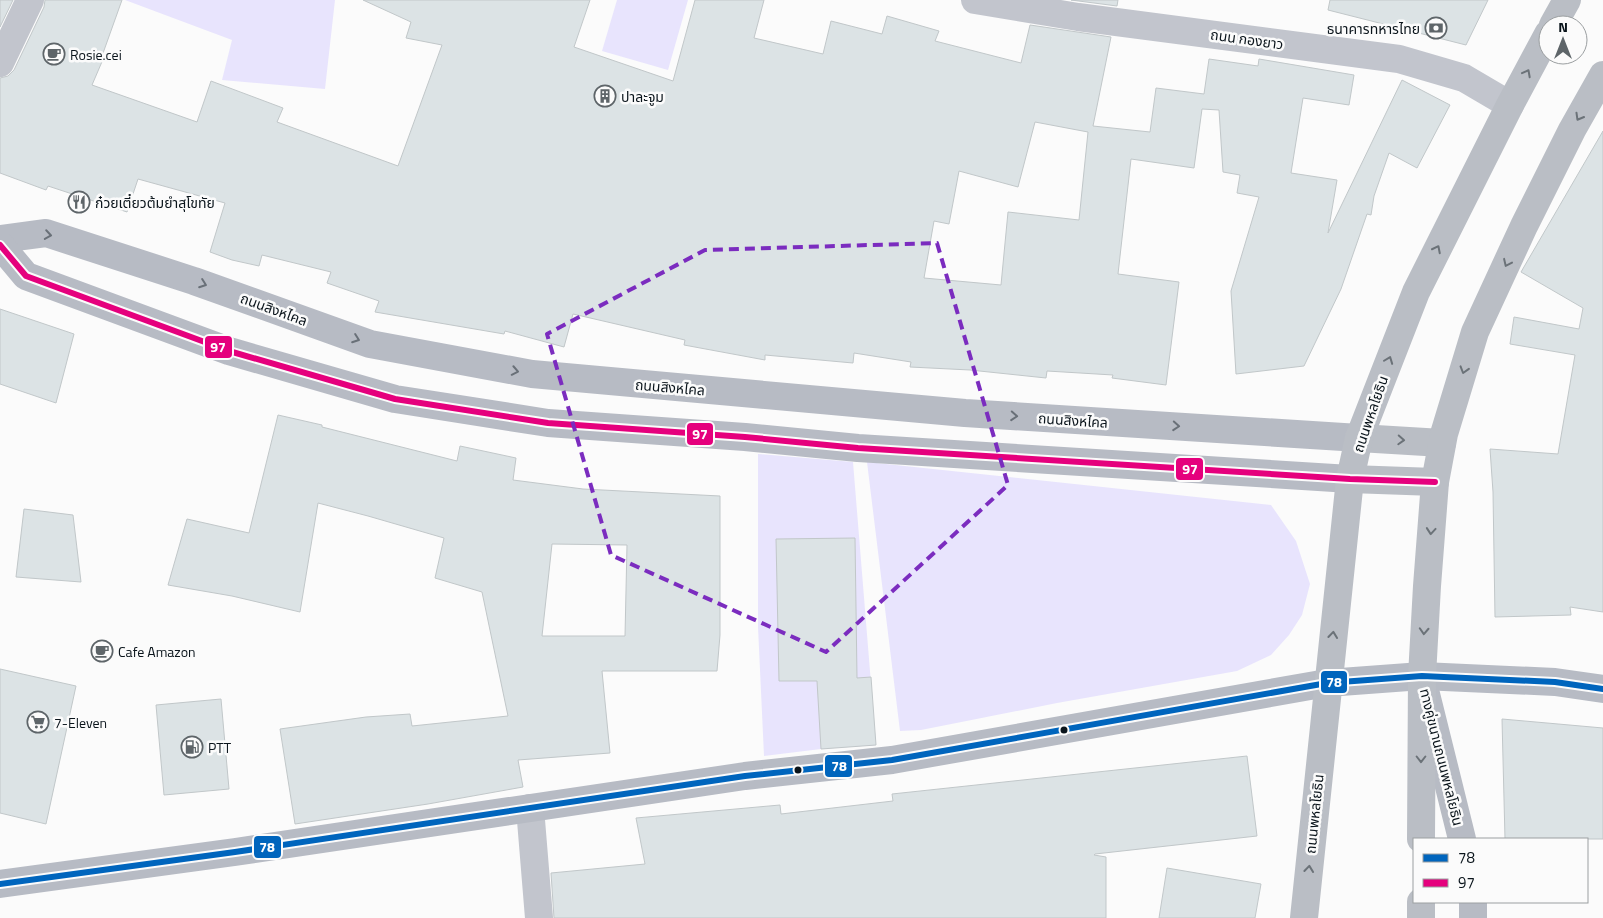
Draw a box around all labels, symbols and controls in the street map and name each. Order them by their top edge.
north arrow [1538,15,1588,65]
bank icon: ธนาคารทหารไทย [1424,16,1448,40]
text: N [1558,16,1568,37]
place label: ธนาคารทหารไทย [1327,18,1420,39]
street label: ถนน กองยาว [1209,23,1285,55]
cafe icon: Rosie.cei [42,42,66,66]
place label: Rosie.cei [70,44,122,65]
one-way arrow [1521,69,1531,78]
building icon: ปาละจูม [593,84,617,108]
place label: ปาละจูม [621,86,664,107]
one-way arrow [1575,112,1585,121]
restaurant icon: ก๋วยเตี๋ยวต้มยำสุโขทัย [67,190,91,214]
place label: ก๋วยเตี๋ยวต้มยำสุโขทัย [95,192,215,213]
one-way arrow [44,230,53,240]
one-way arrow [1431,245,1442,254]
one-way arrow [1503,258,1514,267]
one-way arrow [198,278,207,288]
street label: ถนนสิงหไคล [237,287,311,331]
one-way arrow [351,333,360,343]
line badge: 97 [204,335,233,359]
text: 97 [210,336,226,357]
one-way arrow [1383,356,1394,365]
one-way arrow [511,365,520,376]
one-way arrow [1459,366,1469,374]
street label: ถนนสิงหไคล [634,373,706,401]
street label: ถนนพหลโยธิน [1347,373,1393,455]
street label: ถนนสิงหไคล [1037,407,1109,433]
one-way arrow [1010,411,1018,422]
one-way arrow [1173,421,1181,432]
line badge: 97 [686,422,714,446]
text: 97 [692,423,708,444]
one-way arrow [1397,435,1405,446]
line badge: 97 [1175,457,1204,481]
text: 97 [1182,458,1198,479]
one-way arrow [1426,527,1437,535]
one-way arrow [1419,627,1430,635]
one-way arrow [1327,631,1338,639]
cafe icon: Cafe Amazon [90,639,114,663]
place label: Cafe Amazon [118,641,196,662]
line badge: 78 [1320,670,1348,694]
text: 78 [1326,671,1342,692]
street label: ทางคู่ขนานถนนพหลโยธิน [1415,686,1469,828]
supermarket icon: 7-Eleven [26,710,50,734]
place label: 7-Eleven [54,712,107,733]
unlabelled marker [1059,725,1069,735]
fuel station icon: PTT [180,735,204,759]
place label: PTT [208,737,232,758]
line badge: 78 [824,754,853,778]
text: 78 [831,755,847,776]
one-way arrow [1416,756,1426,764]
unlabelled marker [793,765,803,775]
street label: ถนนพหลโยธิน [1299,773,1329,855]
line badge: 78 [253,835,282,859]
text: 78 [259,836,275,857]
legend [1413,838,1588,903]
text: 78 [1458,846,1475,869]
one-way arrow [1303,865,1314,873]
text: 97 [1458,871,1475,894]

